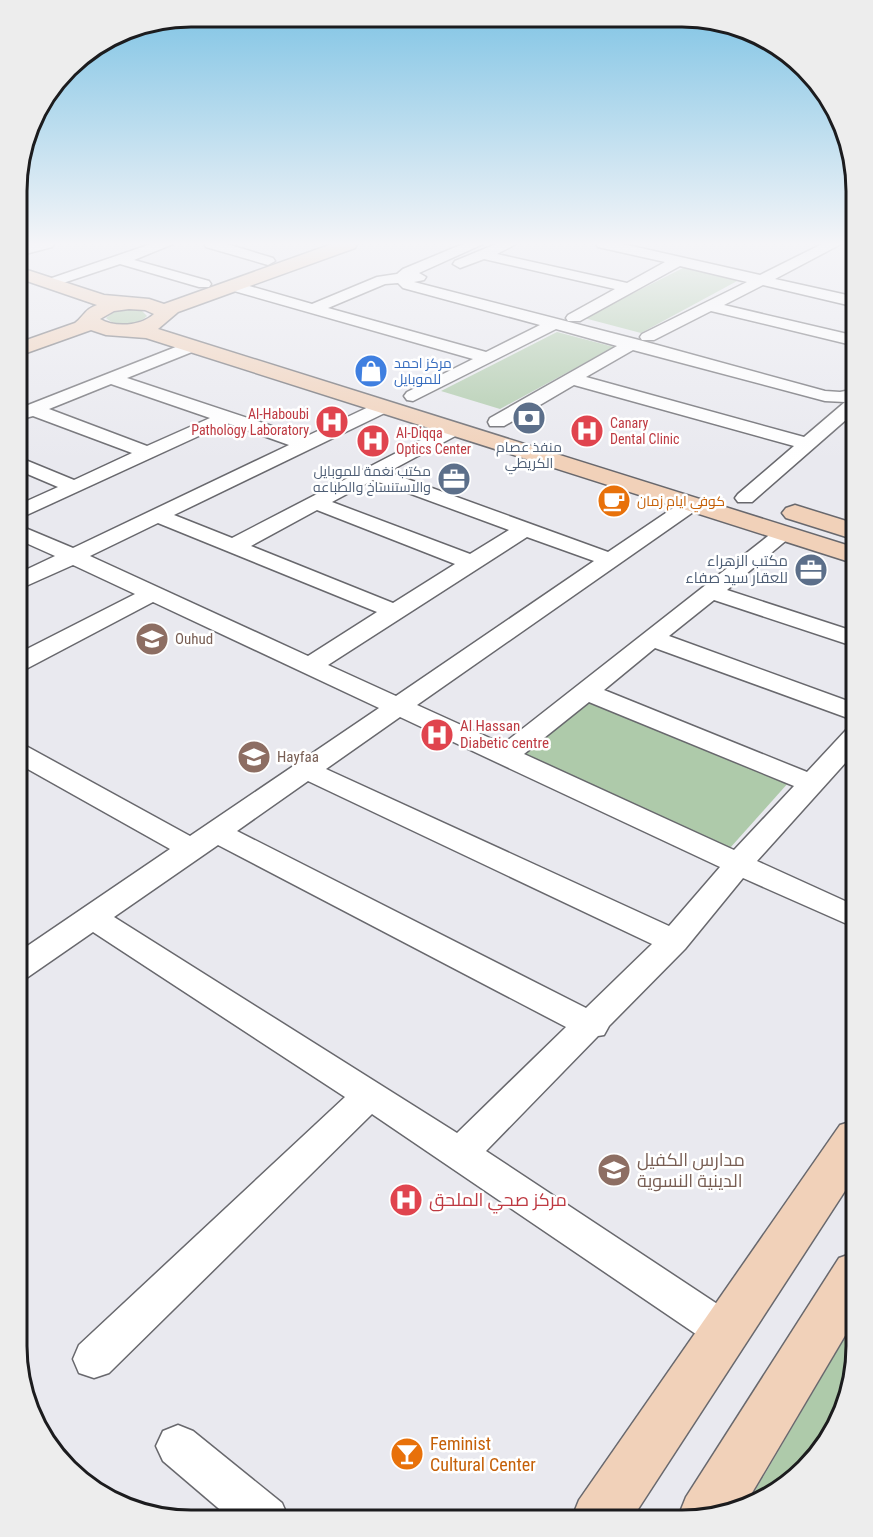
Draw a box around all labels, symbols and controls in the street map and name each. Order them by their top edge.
shop icon: مركز احمد للموبايل [353,353,389,389]
place label: مركز احمد للموبايل [394,355,452,387]
bank icon: منفذ عصام الكريطي [511,400,547,436]
hospital icon: Al-Haboubi Pathology Laboratory [314,404,350,440]
place label: Al-Haboubi Pathology Laboratory [191,406,309,438]
hospital icon: Canary Dental Clinic [569,413,605,449]
place label: Canary Dental Clinic [610,415,679,447]
hospital icon: Al-Diqqa Optics Center [355,423,391,459]
place label: Al-Diqqa Optics Center [396,425,471,457]
place label: منفذ عصام الكريطي [496,439,562,475]
office icon: مكتب نغمة للموبايل والاستنساخ والطباعه [436,461,472,497]
place label: مكتب نغمة للموبايل والاستنساخ والطباعه [313,463,431,496]
cafe icon: كوفي ايام زمان [596,483,632,519]
place label: كوفي ايام زمان [637,493,725,513]
place label: مكتب الزهراء للعقار سيد صفاء [686,552,788,587]
office icon: مكتب الزهراء للعقار سيد صفاء [793,552,829,588]
school or university icon: Ouhud [134,621,170,657]
place label: Ouhud [175,630,213,648]
hospital icon: Al Hassan Diabetic centre [419,717,455,753]
place label: Al Hassan Diabetic centre [460,717,549,752]
school or university icon: Hayfaa [236,739,272,775]
place label: Hayfaa [277,748,319,766]
place label: مدارس الكفيل الدينية النسوية [637,1149,745,1192]
school or university icon: مدارس الكفيل الدينية النسوية [596,1152,632,1188]
hospital icon: مركز صحي الملحق [388,1182,424,1218]
place label: مركز صحي الملحق [429,1189,567,1214]
place label: Feminist Cultural Center [430,1433,536,1475]
bar icon: Feminist Cultural Center [389,1436,425,1472]

